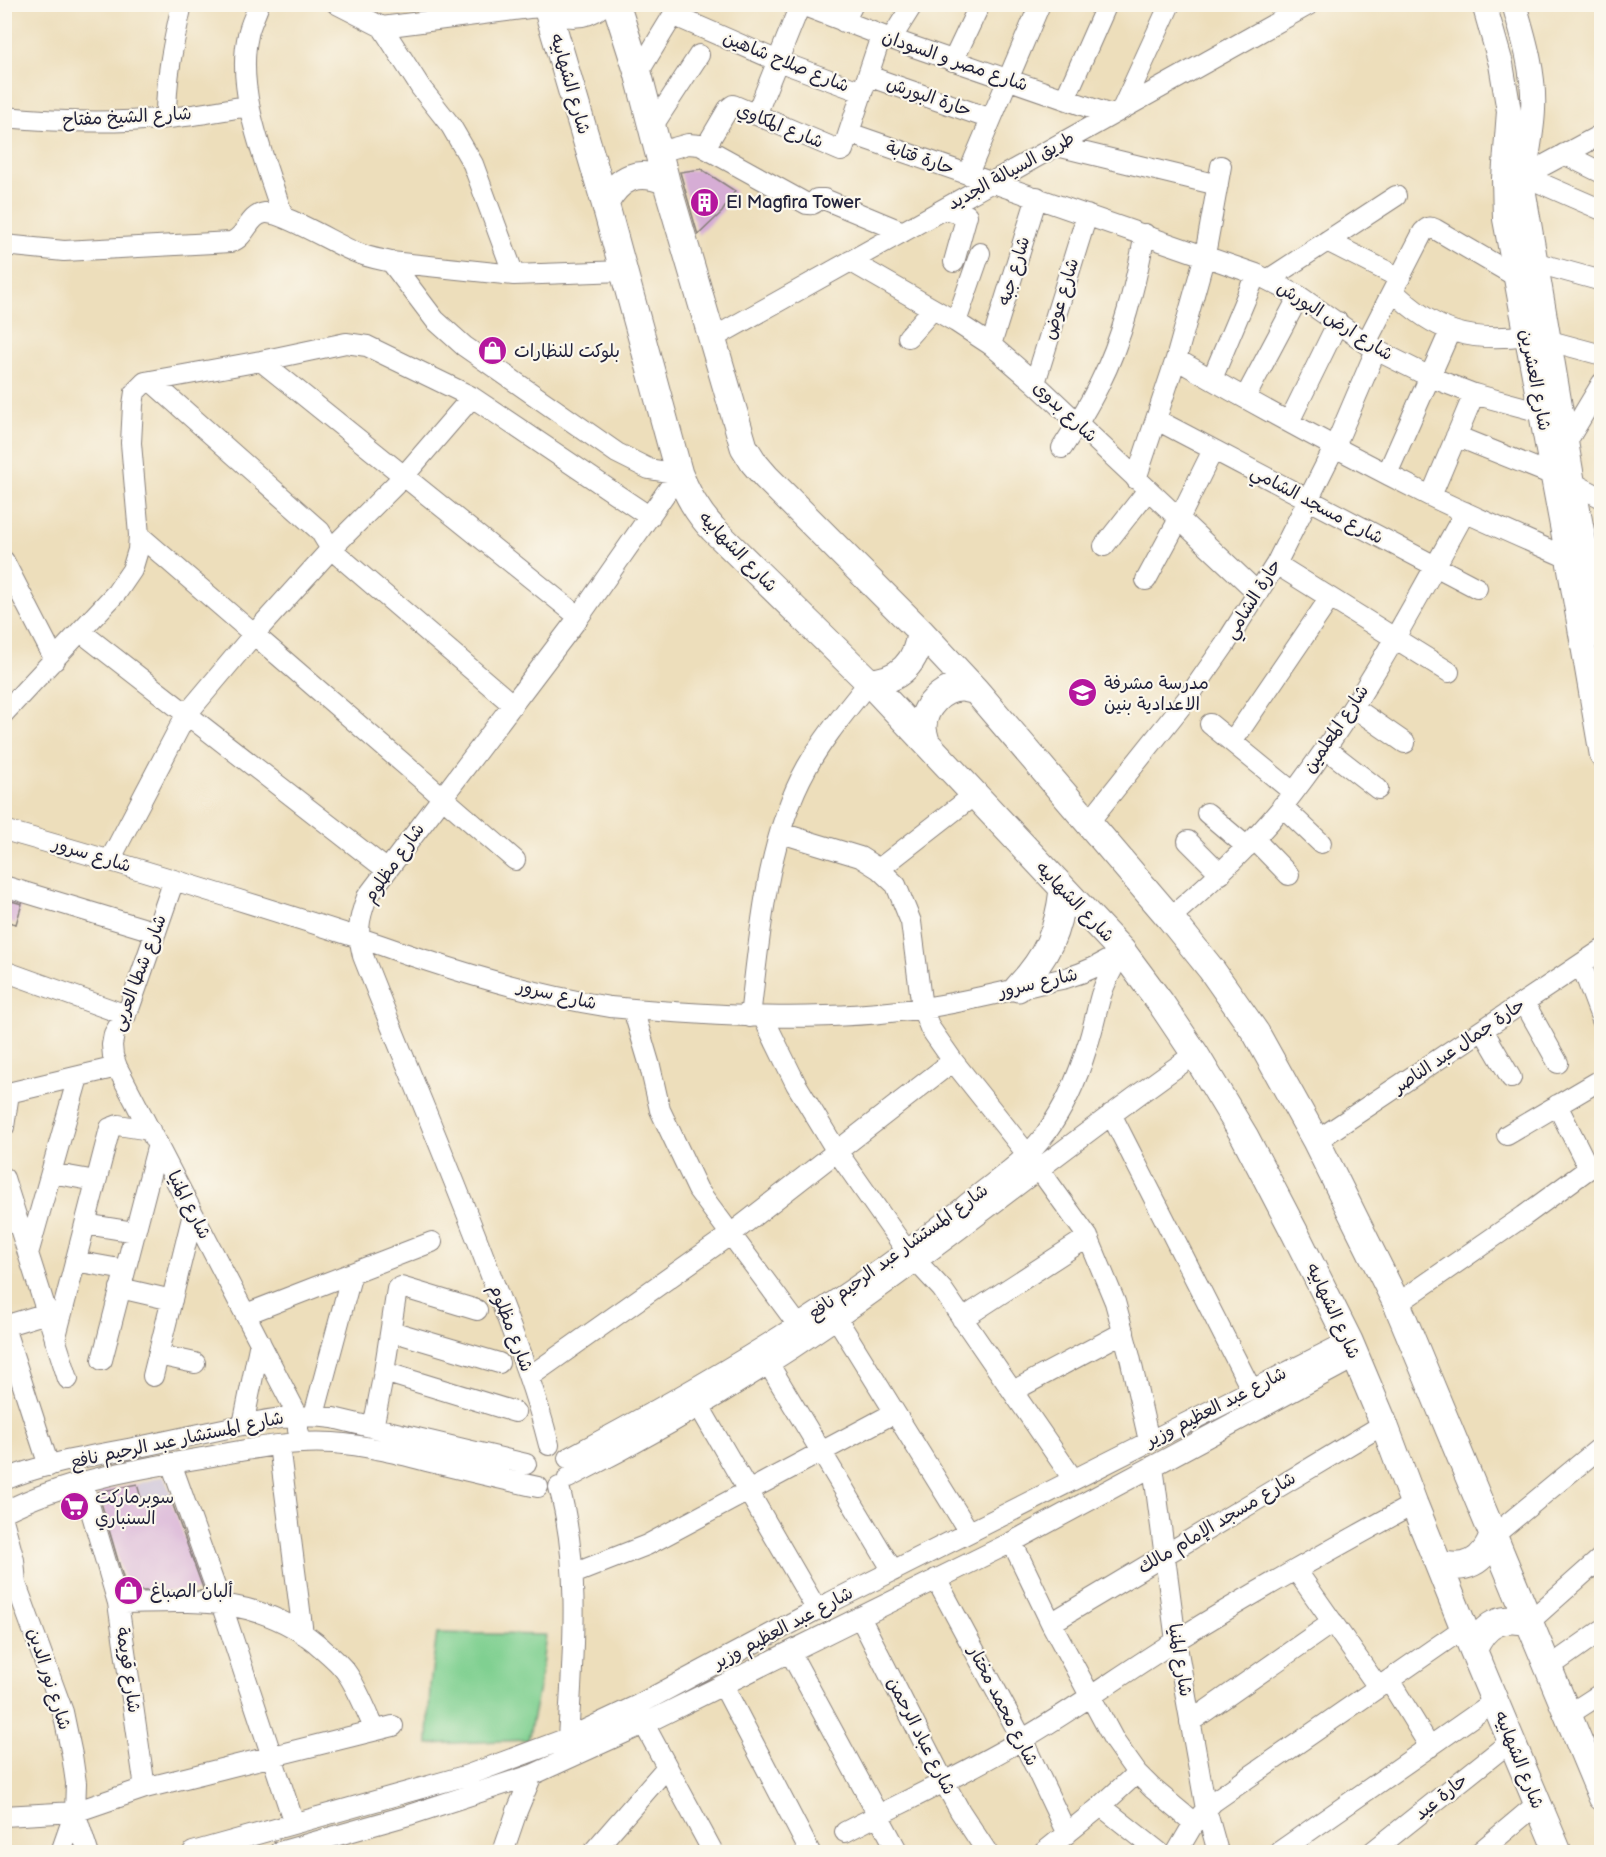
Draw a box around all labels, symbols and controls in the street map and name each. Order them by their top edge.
street label: شارع مصر و السودان [879,26,1031,97]
street label: شارع صلاح شاهين [719,27,852,98]
street label: شارع الشهابيه [545,31,594,137]
street label: حارة البورش [884,73,974,121]
street label: شارع المكاوي [733,99,826,155]
street label: شارع الشيخ مفتاح [62,103,192,132]
street label: طريق السيالة الجديد [944,127,1078,215]
street label: حارة قتابة [883,137,957,179]
building icon: El Magfira Tower [689,186,721,218]
place label: El Magfira Tower [726,192,861,213]
street label: شارع جبه [994,234,1035,308]
street label: شارع عوض [1039,256,1084,343]
street label: شارع ارض البورش [1273,277,1397,366]
street label: شارع العشرين [1514,327,1555,433]
shop icon: بلوكت للنظارات [477,335,509,367]
place label: بلوكت للنظارات [514,341,620,363]
street label: شارع بدوى [1028,377,1101,448]
street label: شارع مسجد الشامي [1245,461,1387,553]
street label: شارع الشهابيه [694,507,782,597]
street label: حارة الشامي [1220,555,1290,645]
place label: مدرسة مشرفة الاعدادية بنين [1104,673,1209,715]
school or university icon: مدرسة مشرفة الاعدادية بنين [1067,677,1099,709]
street label: شارع المعلمين [1299,681,1374,778]
street label: شارع مظلوم [359,819,431,908]
street label: شارع سرور [48,833,134,878]
street label: شارع الشهابيه [1031,857,1119,947]
street label: شارع شطا العربى [107,912,172,1035]
street label: شارع سرور [994,964,1080,1004]
street label: شارع سرور [513,975,599,1015]
street label: حارة جمال عبد الناصر [1387,994,1529,1099]
street label: شارع المنيا [162,1167,215,1243]
street label: شارع المستشار عبد الرحيم نافع [804,1180,994,1327]
street label: شارع الشهابيه [1301,1260,1364,1363]
street label: شارع مظلوم [482,1281,537,1376]
street label: شارع عبد العظيم وزير [1140,1362,1291,1455]
street label: شارع المستشار عبد الرحيم نافع [68,1407,286,1476]
street label: شارع مسجد الإمام مالك [1134,1468,1301,1581]
place label: سوبرماركت السنباري [95,1487,174,1531]
supermarket icon: سوبرماركت السنباري [58,1491,90,1523]
shop icon: ألبان الصباغ [113,1575,145,1607]
place label: ألبان الصباغ [150,1581,233,1603]
street label: شارع عبد العظيم وزير [708,1582,858,1677]
street label: شارع المنيا [1163,1622,1196,1698]
street label: شارع نور الدين [22,1625,75,1733]
street label: شارع قويمة [111,1626,144,1714]
street label: شارع محمد مختار [962,1641,1042,1770]
street label: شارع عباد الرحمن [882,1674,960,1799]
street label: شارع الشهابيه [1489,1708,1548,1812]
street label: حارة عيد [1410,1769,1472,1825]

